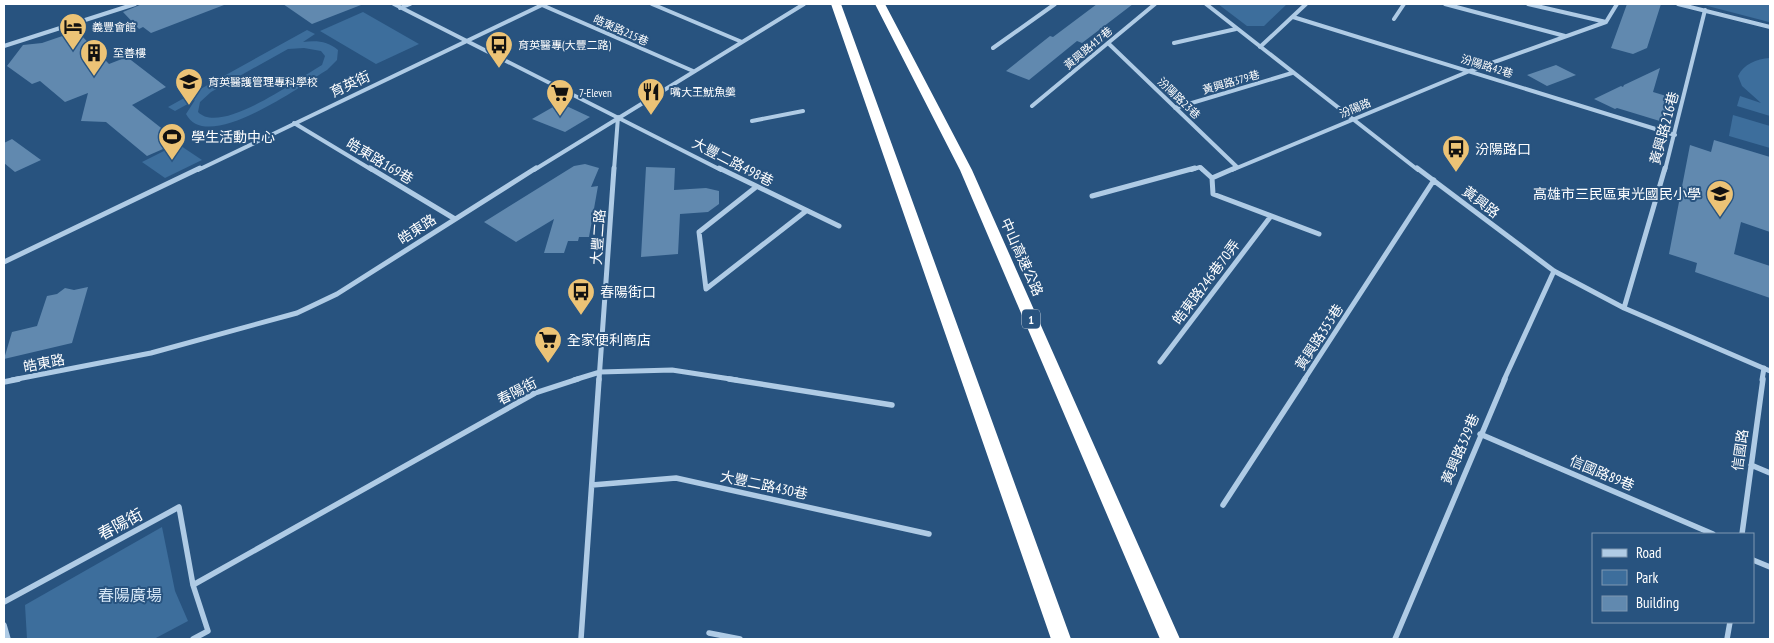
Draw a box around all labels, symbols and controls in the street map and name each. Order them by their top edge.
hotel icon: 義豐會館 [58,12,88,51]
street label: 皓東路215巷 [591,12,651,48]
place label: 義豐會館 [92,20,136,34]
street label: 黃興路417巷 [1061,24,1115,72]
bus stop icon: 育英醫專(大豐二路) [484,30,514,69]
building icon: 至善樓 [79,38,109,77]
place label: 育英醫專(大豐二路) [518,38,612,52]
place label: 至善樓 [113,46,146,60]
street label: 汾陽路42巷 [1459,51,1515,81]
school or university icon: 育英醫護管理專科學校 [174,67,204,106]
street label: 育英街 [327,67,373,101]
street label: 黃興路379巷 [1201,67,1261,97]
street label: 汾陽路23巷 [1155,74,1203,122]
place label: 育英醫護管理專科學校 [208,75,318,89]
restaurant icon: 嘴大王魷魚羹 [636,77,666,116]
supermarket icon: 7-Eleven [545,78,575,117]
place label: 嘴大王魷魚羹 [670,85,736,99]
place label: 7-Eleven [579,86,612,100]
street label: 黃興路216巷 [1646,89,1682,167]
street label: 汾陽路 [1337,95,1373,121]
sports icon: 學生活動中心 [157,122,187,161]
place label: 學生活動中心 [191,128,275,146]
street label: 皓東路169巷 [343,134,417,188]
street label: 大豐二路498巷 [689,134,777,190]
bus stop icon: 汾陽路口 [1441,134,1471,173]
place label: 汾陽路口 [1475,140,1531,158]
school or university icon: 高雄市三民區東光國民小學 [1705,179,1735,218]
street label: 黃興路 [1459,182,1503,222]
place label: 高雄市三民區東光國民小學 [1533,185,1701,203]
street label: 大豐二路 [587,208,609,266]
street label: 皓東路 [394,210,440,248]
street label: 中山高速公路 [997,215,1047,299]
street label: 皓東路246巷70弄 [1168,236,1244,328]
bus stop icon: 春陽街口 [566,277,596,316]
place label: 春陽街口 [600,283,656,301]
street label: 黃興路353巷 [1291,301,1347,373]
road number: 1 [1022,310,1040,328]
supermarket icon: 全家便利商店 [533,325,563,364]
place label: 全家便利商店 [567,331,651,349]
street label: 皓東路 [22,350,66,376]
street label: 春陽街 [494,373,540,409]
street label: 黃興路329巷 [1437,411,1483,487]
street label: 信國路 [1728,428,1752,472]
street label: 信國路89巷 [1567,451,1637,495]
street label: 大豐二路430巷 [719,467,809,503]
street label: 春陽街 [94,504,146,544]
legend [1592,533,1754,623]
text: Road [1636,543,1662,562]
text: Park [1636,568,1658,587]
park label: 春陽廣場 [98,585,162,605]
text: Building [1636,593,1679,612]

